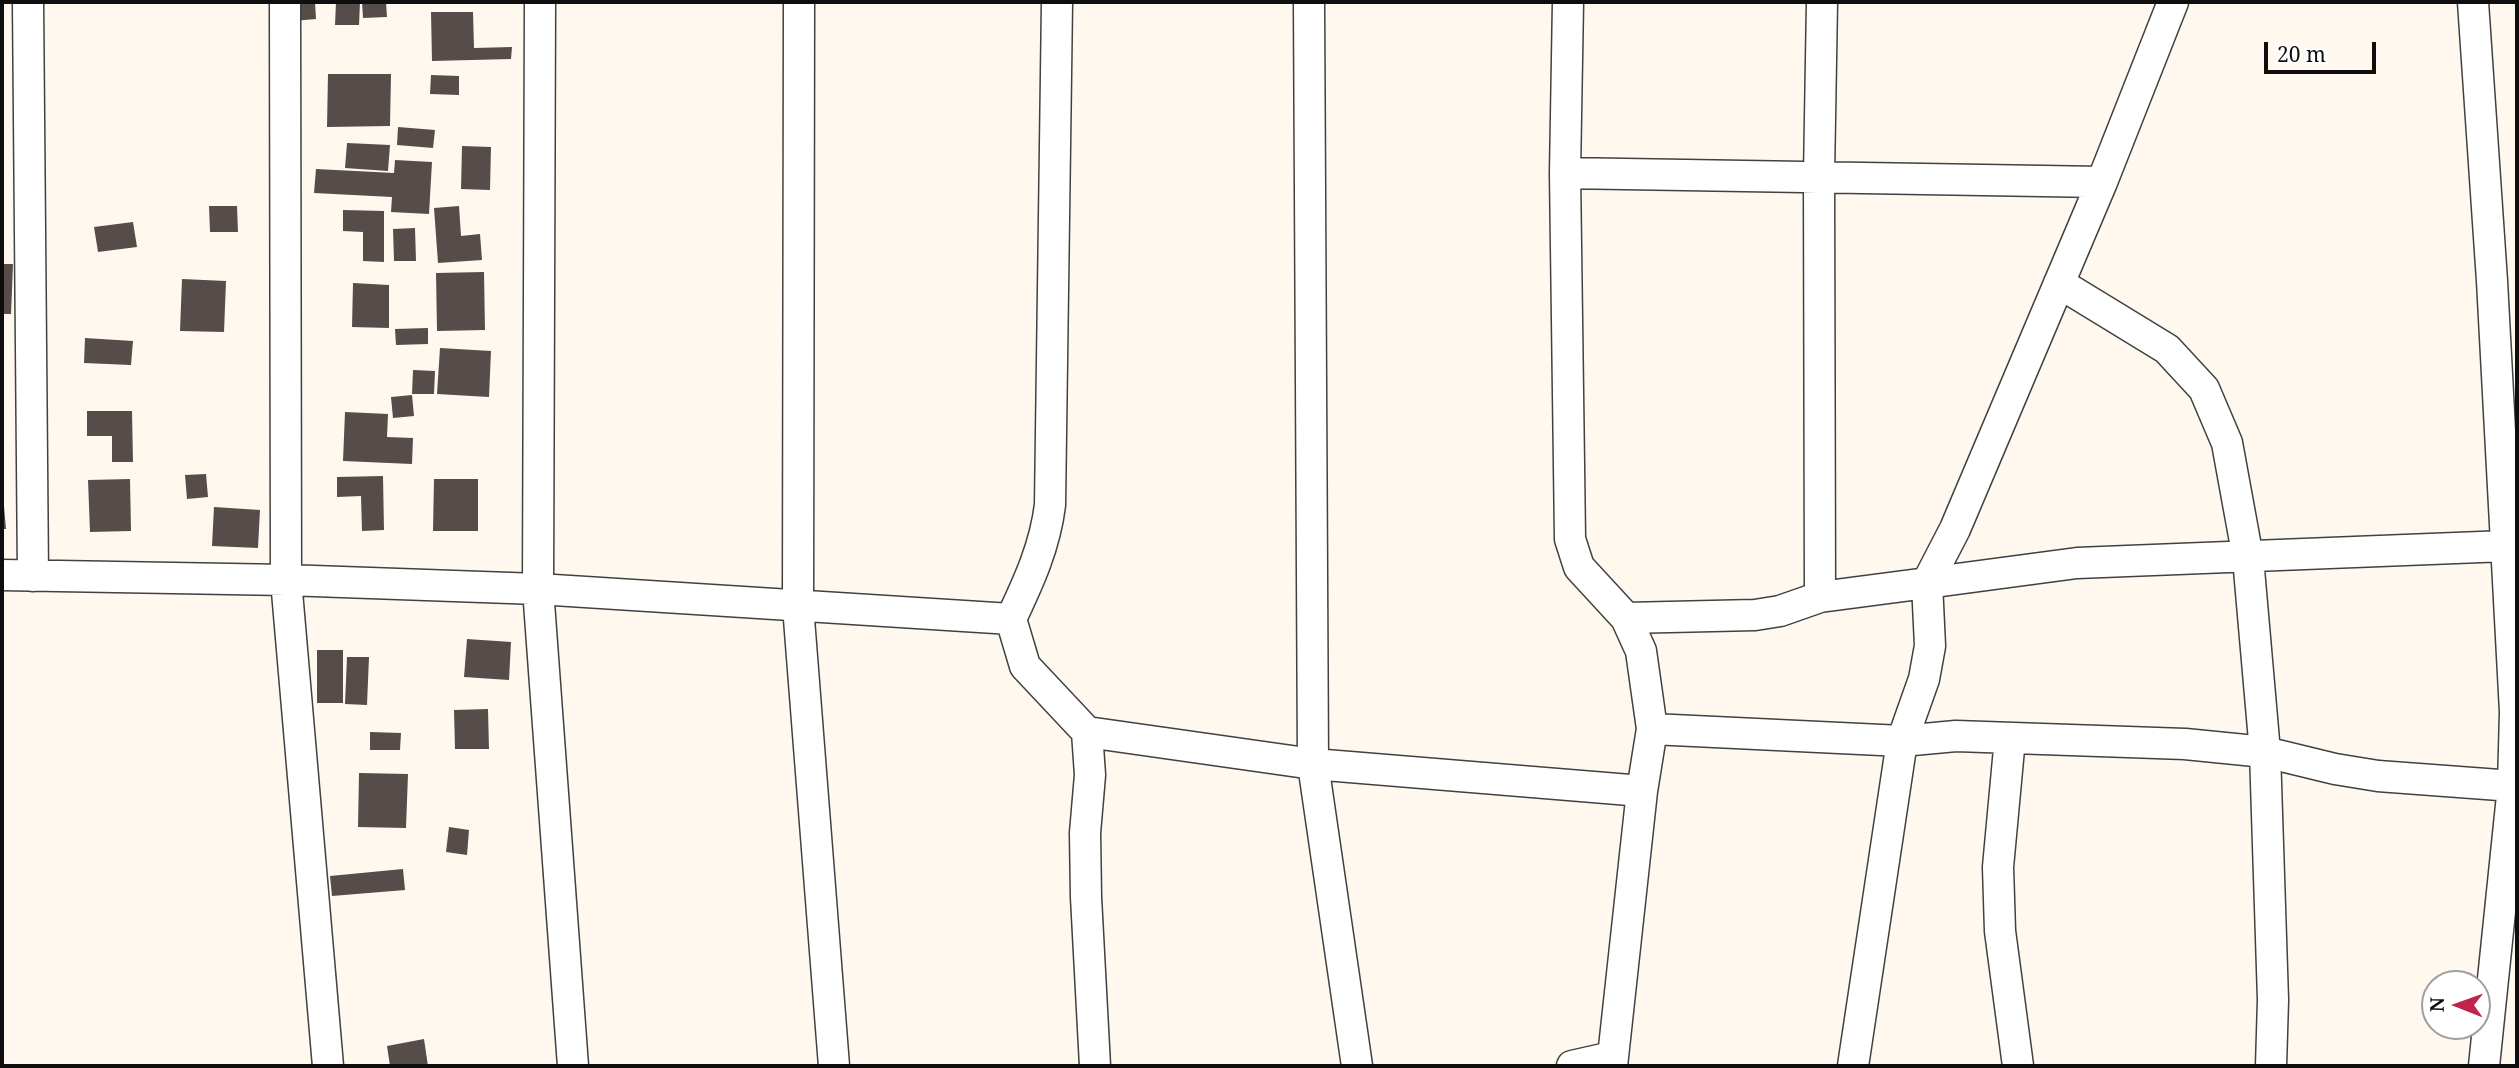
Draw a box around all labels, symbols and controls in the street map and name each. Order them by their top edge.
scale bar [2267,28,2379,72]
text: 20 m [2277,40,2326,68]
north arrow [2421,970,2491,1040]
text: N [2424,997,2450,1012]

